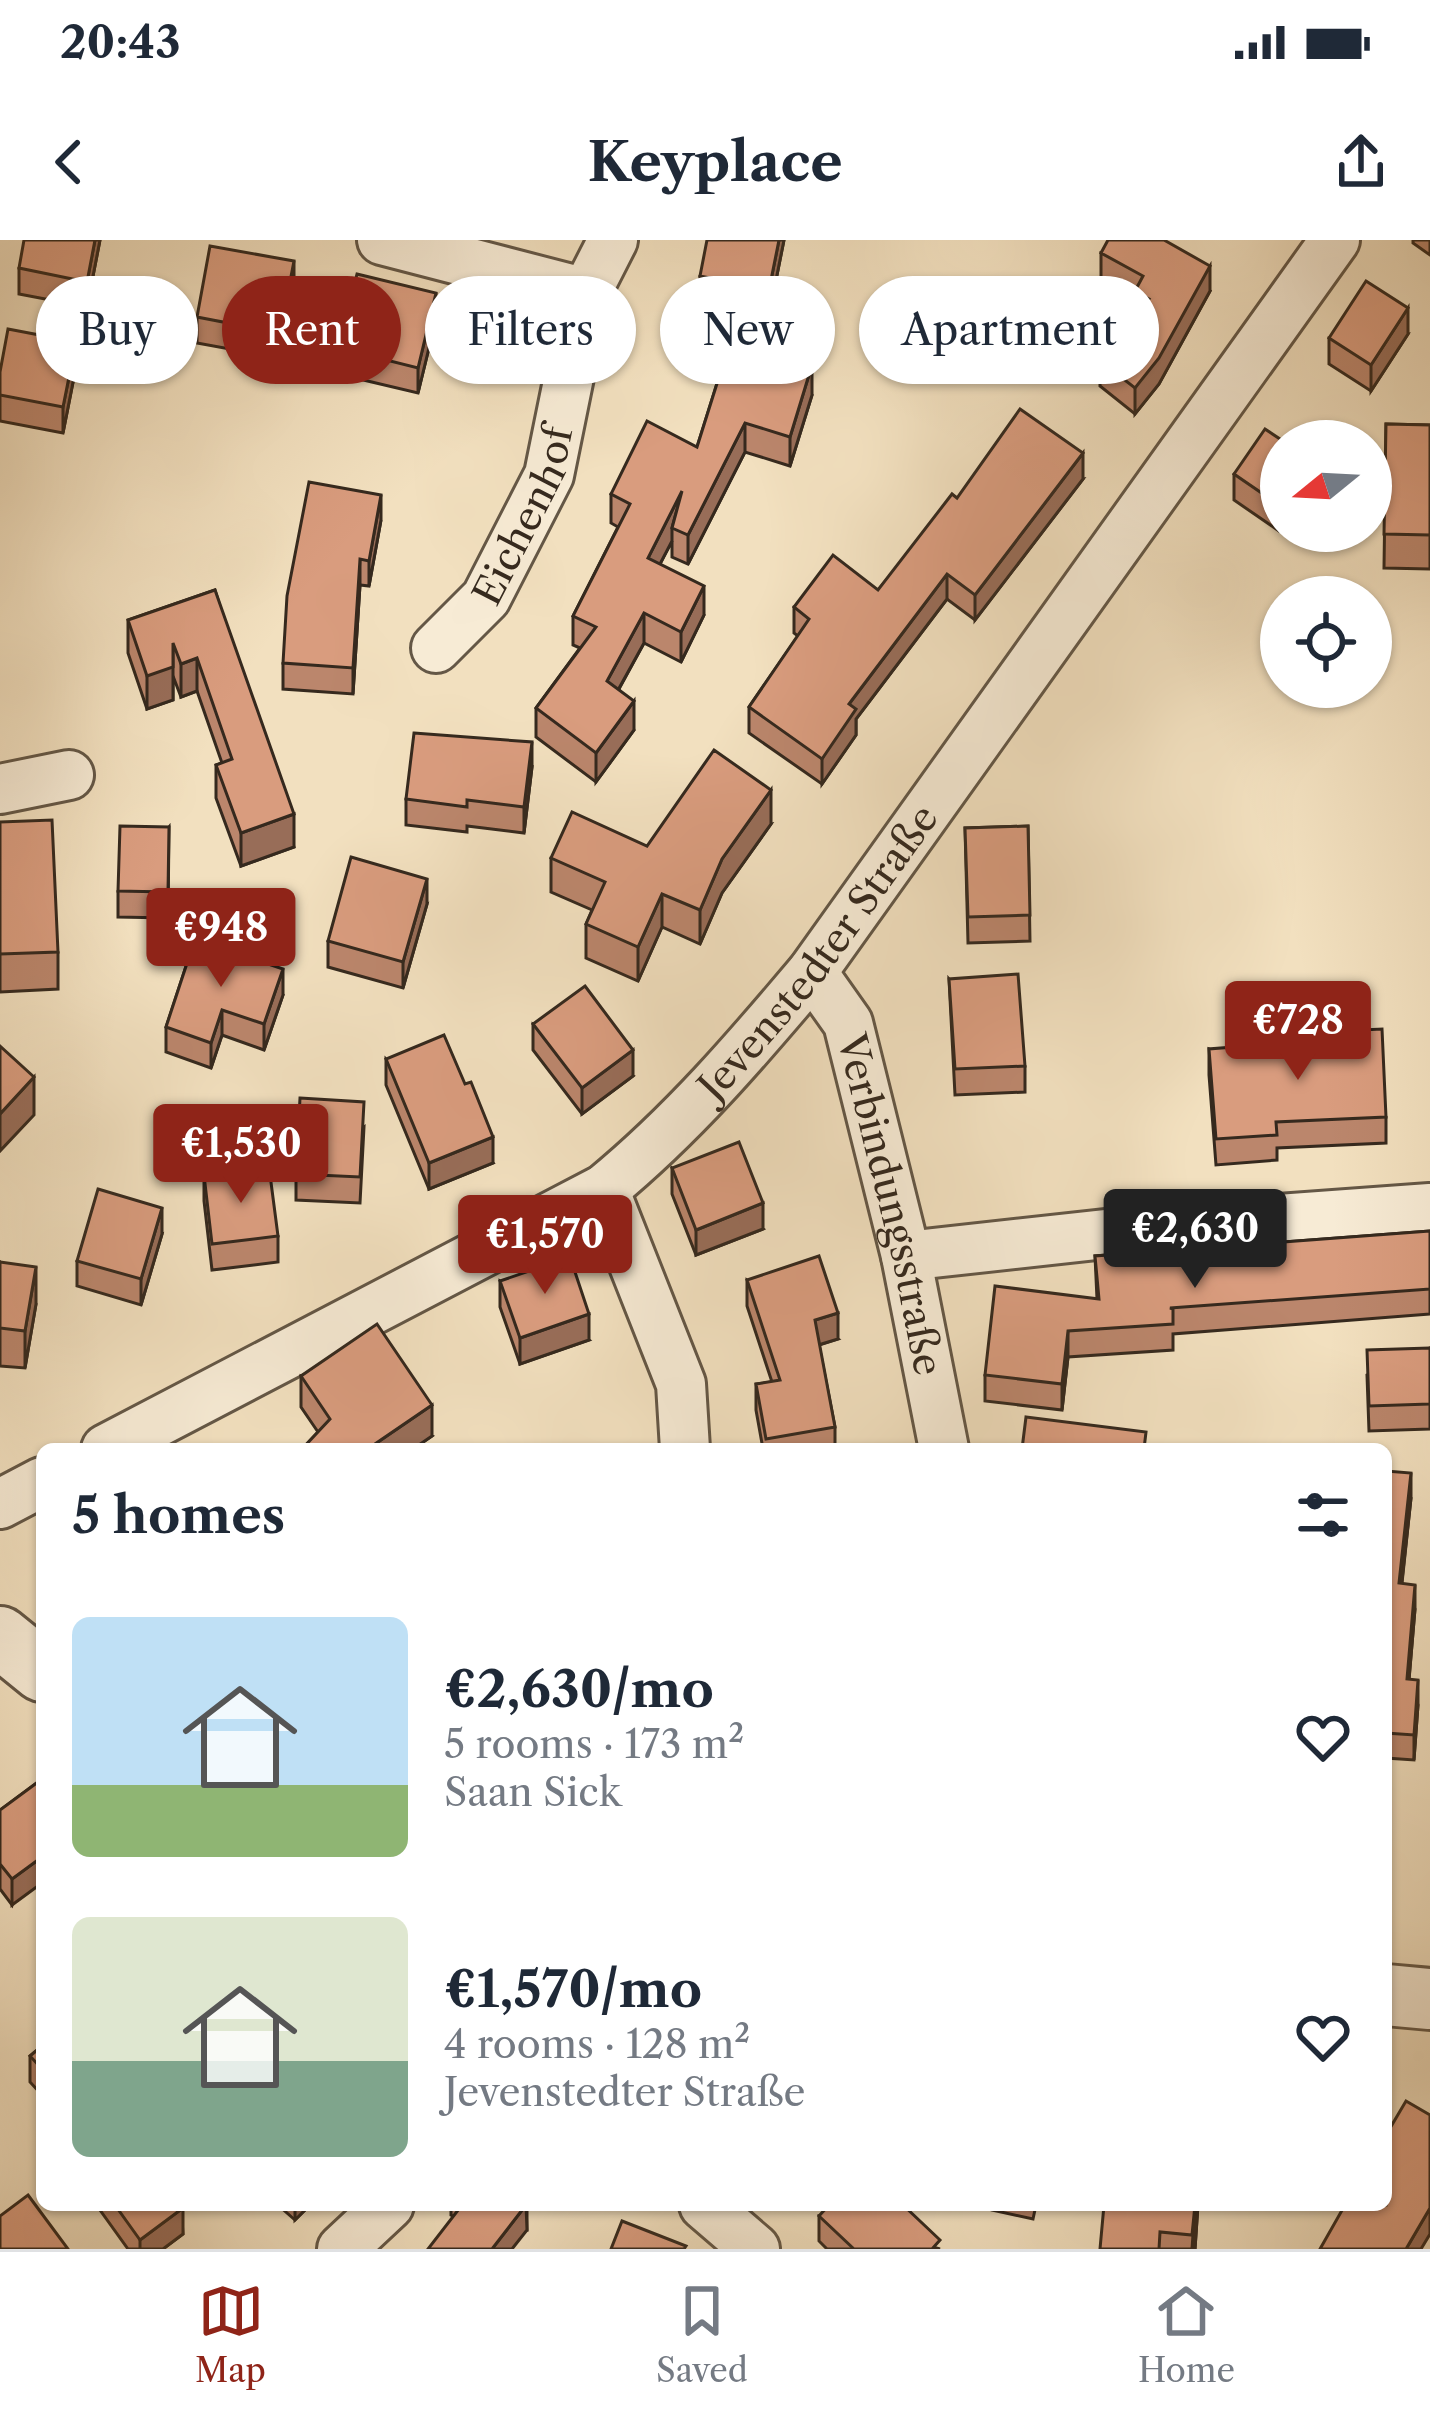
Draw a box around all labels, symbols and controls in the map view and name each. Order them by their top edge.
text: 20:43 [60,14,181,70]
icon: back [36,129,102,195]
text: Keyplace [588,129,842,195]
icon: share [1328,129,1394,195]
chip: Buy [36,276,198,384]
chip: Rent [222,276,401,384]
chip: Filters [425,276,636,384]
chip: New [660,276,835,384]
chip: Apartment [859,276,1159,384]
street label: Eichenhof [462,418,583,613]
north arrow [1260,420,1392,552]
map controls [1260,420,1392,708]
button: locate [1260,576,1392,708]
street label: Jevenstedter Straße [684,795,948,1114]
pin: €948 [150,888,292,990]
text: €948 [173,903,269,951]
pin: €728 [1227,981,1369,1083]
text: €728 [1252,996,1344,1044]
street label: Verbindungsstraße [827,1028,953,1379]
pin: €1,530 [143,1104,339,1206]
text: €1,530 [180,1119,302,1167]
pin: €2,630 [1097,1189,1293,1291]
pin: €1,570 [447,1195,643,1297]
text: €2,630 [1131,1204,1259,1252]
text: €1,570 [485,1210,605,1258]
icon: filters [1290,1482,1356,1548]
text: 5 homes [72,1484,285,1546]
text: €2,630/mo [444,1658,714,1720]
icon: home [168,1665,312,1809]
icon: heart [1290,1704,1356,1770]
text: 5 rooms · 173 m² [444,1720,744,1768]
text: Saan Sick [444,1768,621,1816]
text: €1,570/mo [444,1958,702,2020]
icon: home [168,1965,312,2109]
icon: heart [1290,2004,1356,2070]
text: 4 rooms · 128 m² [444,2020,750,2068]
text: Jevenstedter Straße [444,2068,805,2116]
tab: Map [195,2278,266,2391]
tab: Saved [656,2278,748,2391]
tab: Home [1138,2278,1235,2391]

